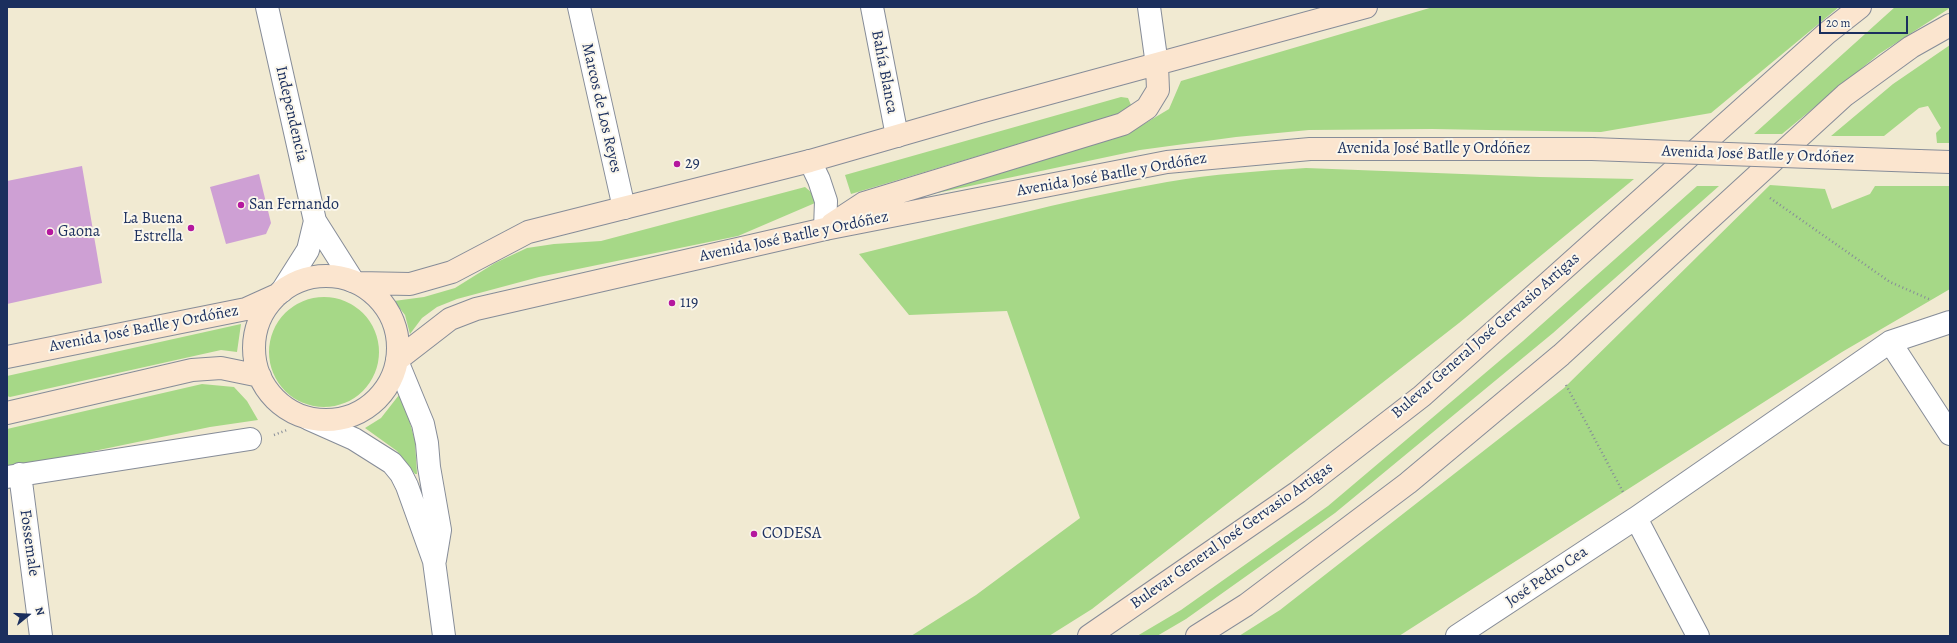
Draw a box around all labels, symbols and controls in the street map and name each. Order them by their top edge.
scale bar [1821,8,1910,34]
text: 20 m [1826,15,1850,31]
street label: Bahía Blanca [867,29,901,115]
street label: Marcos de Los Reyes [577,41,625,175]
street label: Independencia [271,64,311,164]
street label: Avenida José Batlle y Ordóñez [1338,139,1530,159]
street label: Avenida José Batlle y Ordóñez [1661,142,1855,168]
street label: Avenida José Batlle y Ordóñez [1015,149,1209,201]
place label: 29 [685,154,700,174]
marker: 29 [672,159,682,169]
place label: San Fernando [249,195,339,215]
marker: San Fernando [236,200,246,210]
street label: Avenida José Batlle y Ordóñez [698,208,890,266]
place label: La Buena Estrella [123,209,183,247]
place label: Gaona [58,222,100,242]
marker: La Buena Estrella [186,223,196,233]
marker: Gaona [45,227,55,237]
street label: Bulevar General José Gervasio Artigas [1388,249,1584,423]
place label: 119 [680,293,698,313]
marker: 119 [667,298,677,308]
street label: Avenida José Batlle y Ordóñez [48,301,240,357]
street label: Bulevar General José Gervasio Artigas [1127,458,1337,614]
street label: Fossemale [15,508,43,578]
place label: CODESA [762,524,821,544]
marker: CODESA [749,529,759,539]
street label: José Pedro Cea [1502,543,1592,611]
north arrow [8,595,48,635]
text: N [32,605,48,617]

